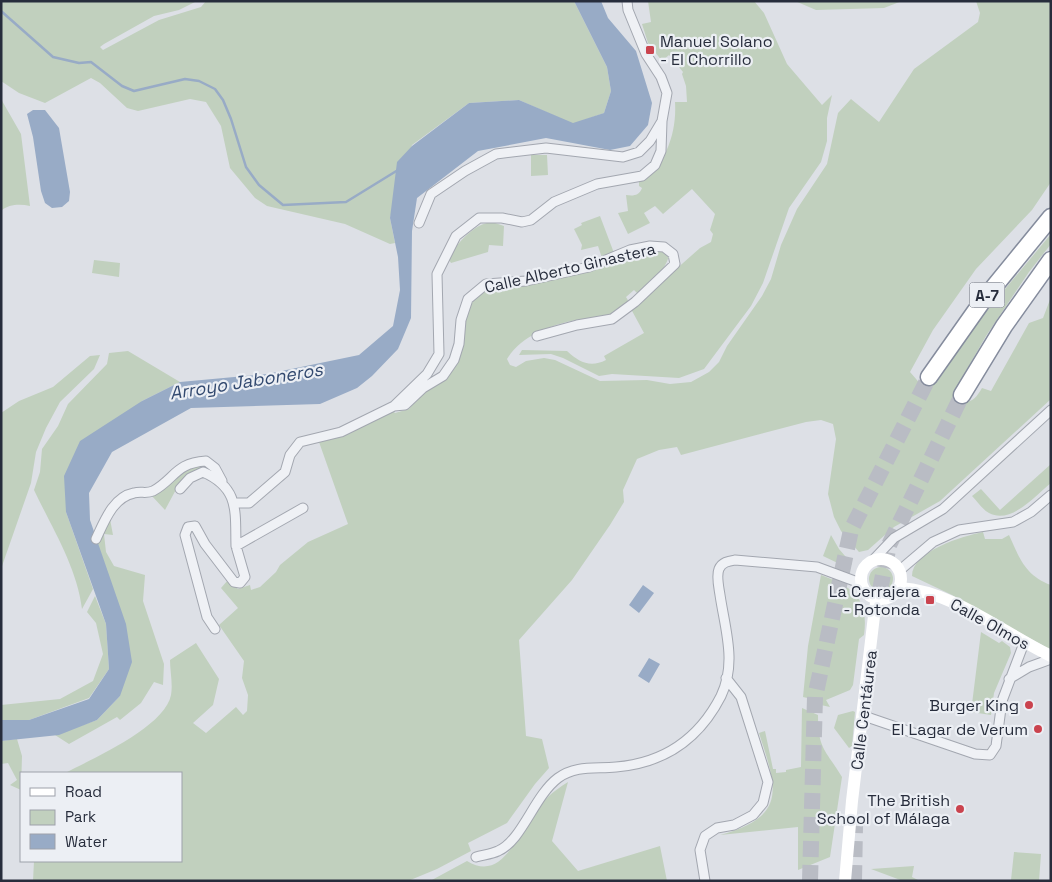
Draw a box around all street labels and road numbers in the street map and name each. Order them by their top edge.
street label: Calle Alberto Ginastera [483,238,657,298]
road number: A-7 [970,282,1004,308]
street label: Calle Olmos [947,594,1033,654]
street label: Calle Centáurea [846,649,882,771]

